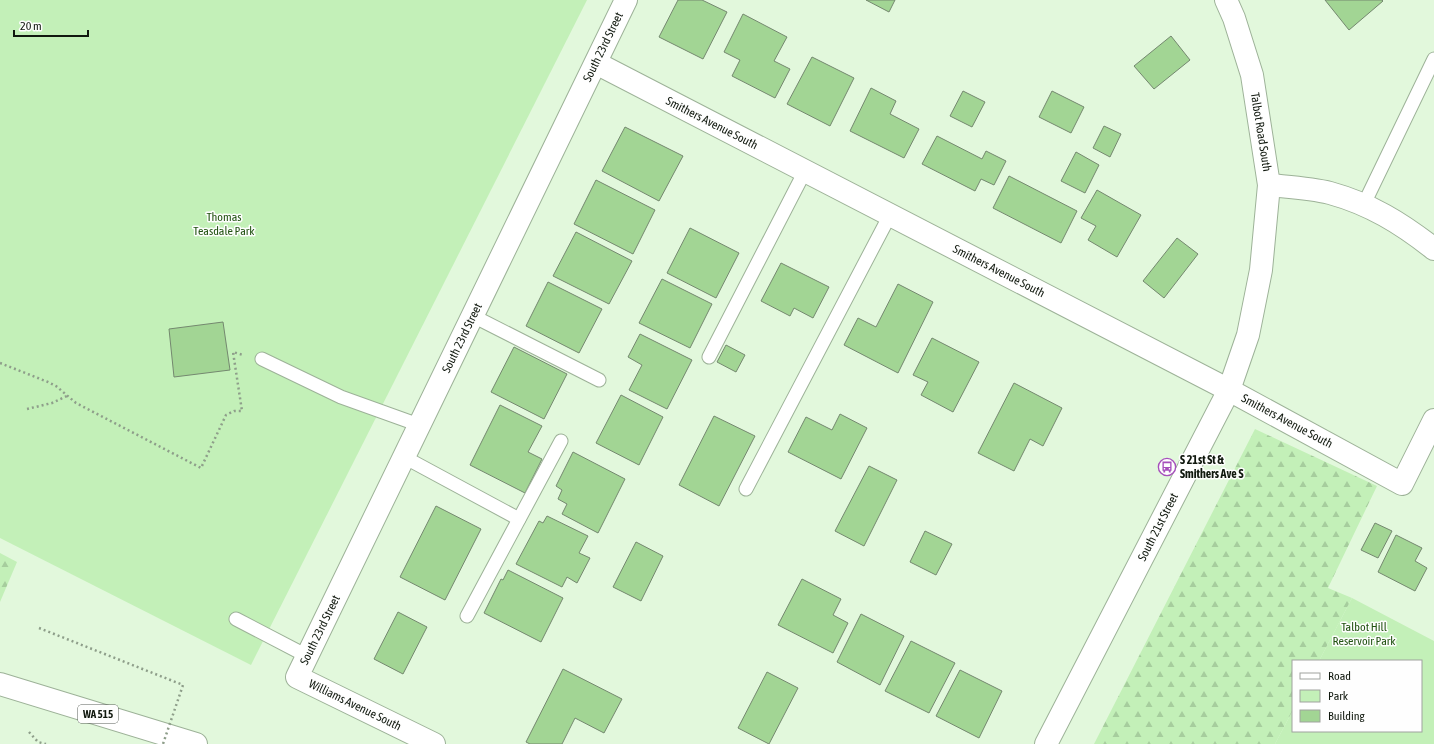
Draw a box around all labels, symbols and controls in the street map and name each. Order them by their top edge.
street label: South 23rd Street [580,9,626,84]
scale bar [14,12,88,38]
text: 20 m [20,19,42,33]
street label: Talbot Road South [1248,91,1274,173]
street label: Smithers Avenue South [664,94,760,152]
park label: Thomas Teasdale Park [193,210,255,238]
street label: Smithers Avenue South [951,242,1047,300]
street label: South 23rd Street [439,300,485,375]
street label: Smithers Avenue South [1239,391,1335,451]
place label: S 21st St & Smithers Ave S [1180,453,1243,481]
bus stop icon: S 21st St & Smithers Ave S [1157,457,1177,477]
street label: South 21st Street [1135,490,1181,563]
street label: South 23rd Street [297,592,343,667]
park label: Talbot Hill Reservoir Park [1332,620,1396,648]
legend [1292,660,1422,732]
text: Road [1328,669,1351,683]
street label: Williams Avenue South [306,677,404,733]
text: Park [1328,689,1349,703]
road number: WA 515 [78,705,118,723]
text: Building [1328,709,1366,723]

